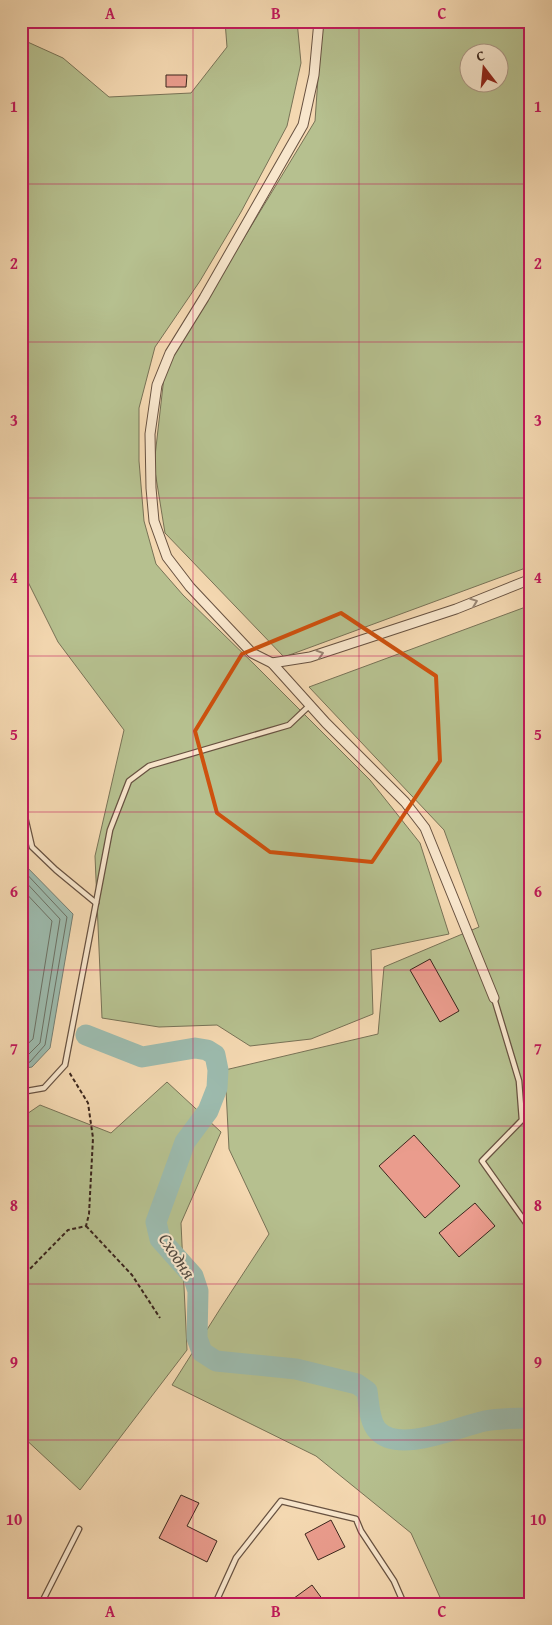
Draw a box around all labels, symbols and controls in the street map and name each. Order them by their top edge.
text: A [105,1,116,25]
text: B [271,1,281,25]
text: C [437,1,447,25]
north arrow [460,42,510,92]
text: С [474,45,487,66]
text: 1 [10,94,18,118]
text: 1 [534,94,542,118]
text: 2 [10,251,18,275]
text: 2 [534,251,542,275]
text: 3 [10,408,18,432]
text: 3 [534,408,542,432]
text: 4 [10,565,18,589]
text: 4 [534,565,542,589]
one-way arrow [469,598,477,608]
one-way arrow [315,650,323,660]
text: 5 [10,722,18,746]
text: 5 [534,722,542,746]
text: 6 [10,879,18,903]
text: 6 [534,879,542,903]
text: 7 [10,1036,18,1060]
text: 7 [534,1036,542,1060]
text: 8 [10,1193,18,1217]
text: 8 [534,1193,542,1217]
water label: Сходня [152,1227,203,1284]
text: 9 [10,1350,18,1374]
text: 9 [534,1350,542,1374]
text: 10 [6,1507,22,1531]
text: 10 [530,1507,546,1531]
text: A [105,1599,116,1623]
text: B [271,1599,281,1623]
text: C [437,1599,447,1623]

